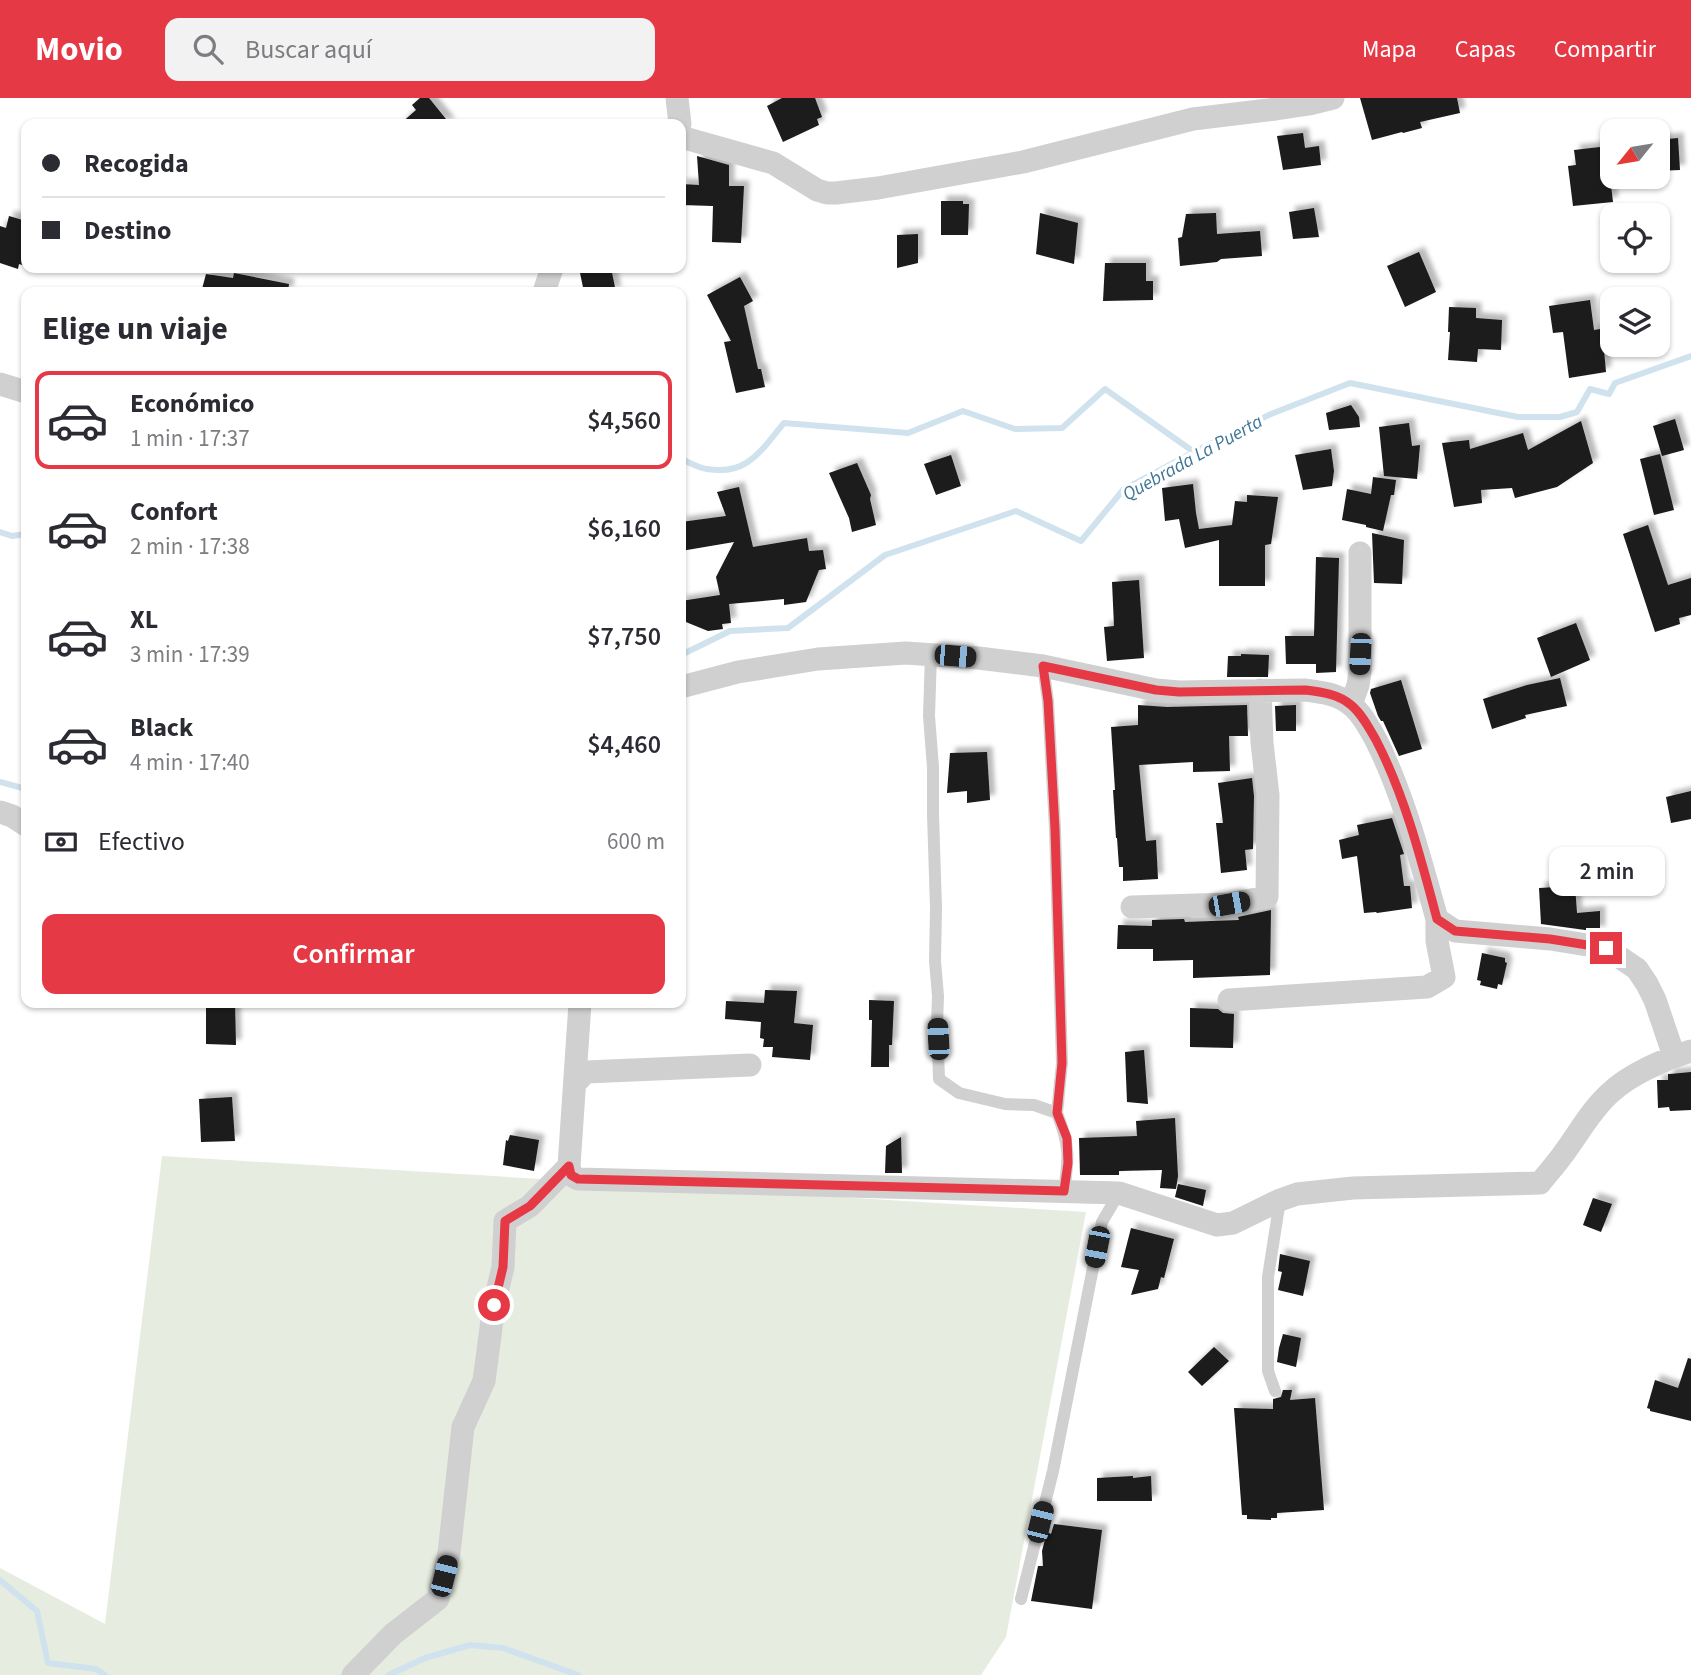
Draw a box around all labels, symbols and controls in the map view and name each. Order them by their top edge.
search box [165,18,655,81]
text: Movio [35,26,123,73]
icon: search [189,30,227,68]
text: Buscar aquí [245,31,372,68]
text: Mapa [1362,32,1417,67]
text: Capas [1455,32,1516,67]
text: Compartir [1554,32,1656,67]
north arrow [1600,119,1670,189]
map controls [1600,119,1670,357]
text: Recogida [84,145,189,182]
button: locate [1600,203,1670,273]
text: Destino [84,212,171,249]
button: layers [1600,287,1670,357]
text: Elige un viaje [42,306,228,352]
text: Económico [130,385,255,422]
icon: car [46,389,109,452]
text: $4,560 [587,402,661,439]
water label: Quebrada La Puerta [1118,409,1268,508]
text: 1 min · 17:37 [130,422,250,455]
text: Confort [130,493,218,530]
icon: car [46,497,109,560]
text: $6,160 [587,510,661,547]
text: 2 min · 17:38 [130,530,250,563]
text: XL [130,601,158,638]
icon: car [46,605,109,668]
text: $7,750 [587,618,661,655]
car [1349,632,1372,676]
text: 3 min · 17:39 [130,638,250,671]
car [934,644,977,668]
text: Black [130,709,193,746]
icon: car [46,713,109,776]
text: $4,460 [587,726,661,763]
text: 4 min · 17:40 [130,746,250,779]
icon: cash [42,823,80,861]
text: Efectivo [98,823,185,860]
text: 600 m [607,825,665,858]
callout: 2 min [1548,846,1664,896]
text: 2 min [1580,855,1634,888]
car [1207,890,1252,918]
button: Confirmar [42,914,665,994]
route end [1590,932,1622,964]
car [927,1017,950,1061]
car [1083,1224,1112,1270]
route start [478,1289,510,1321]
car [1025,1499,1056,1545]
car [429,1553,460,1599]

